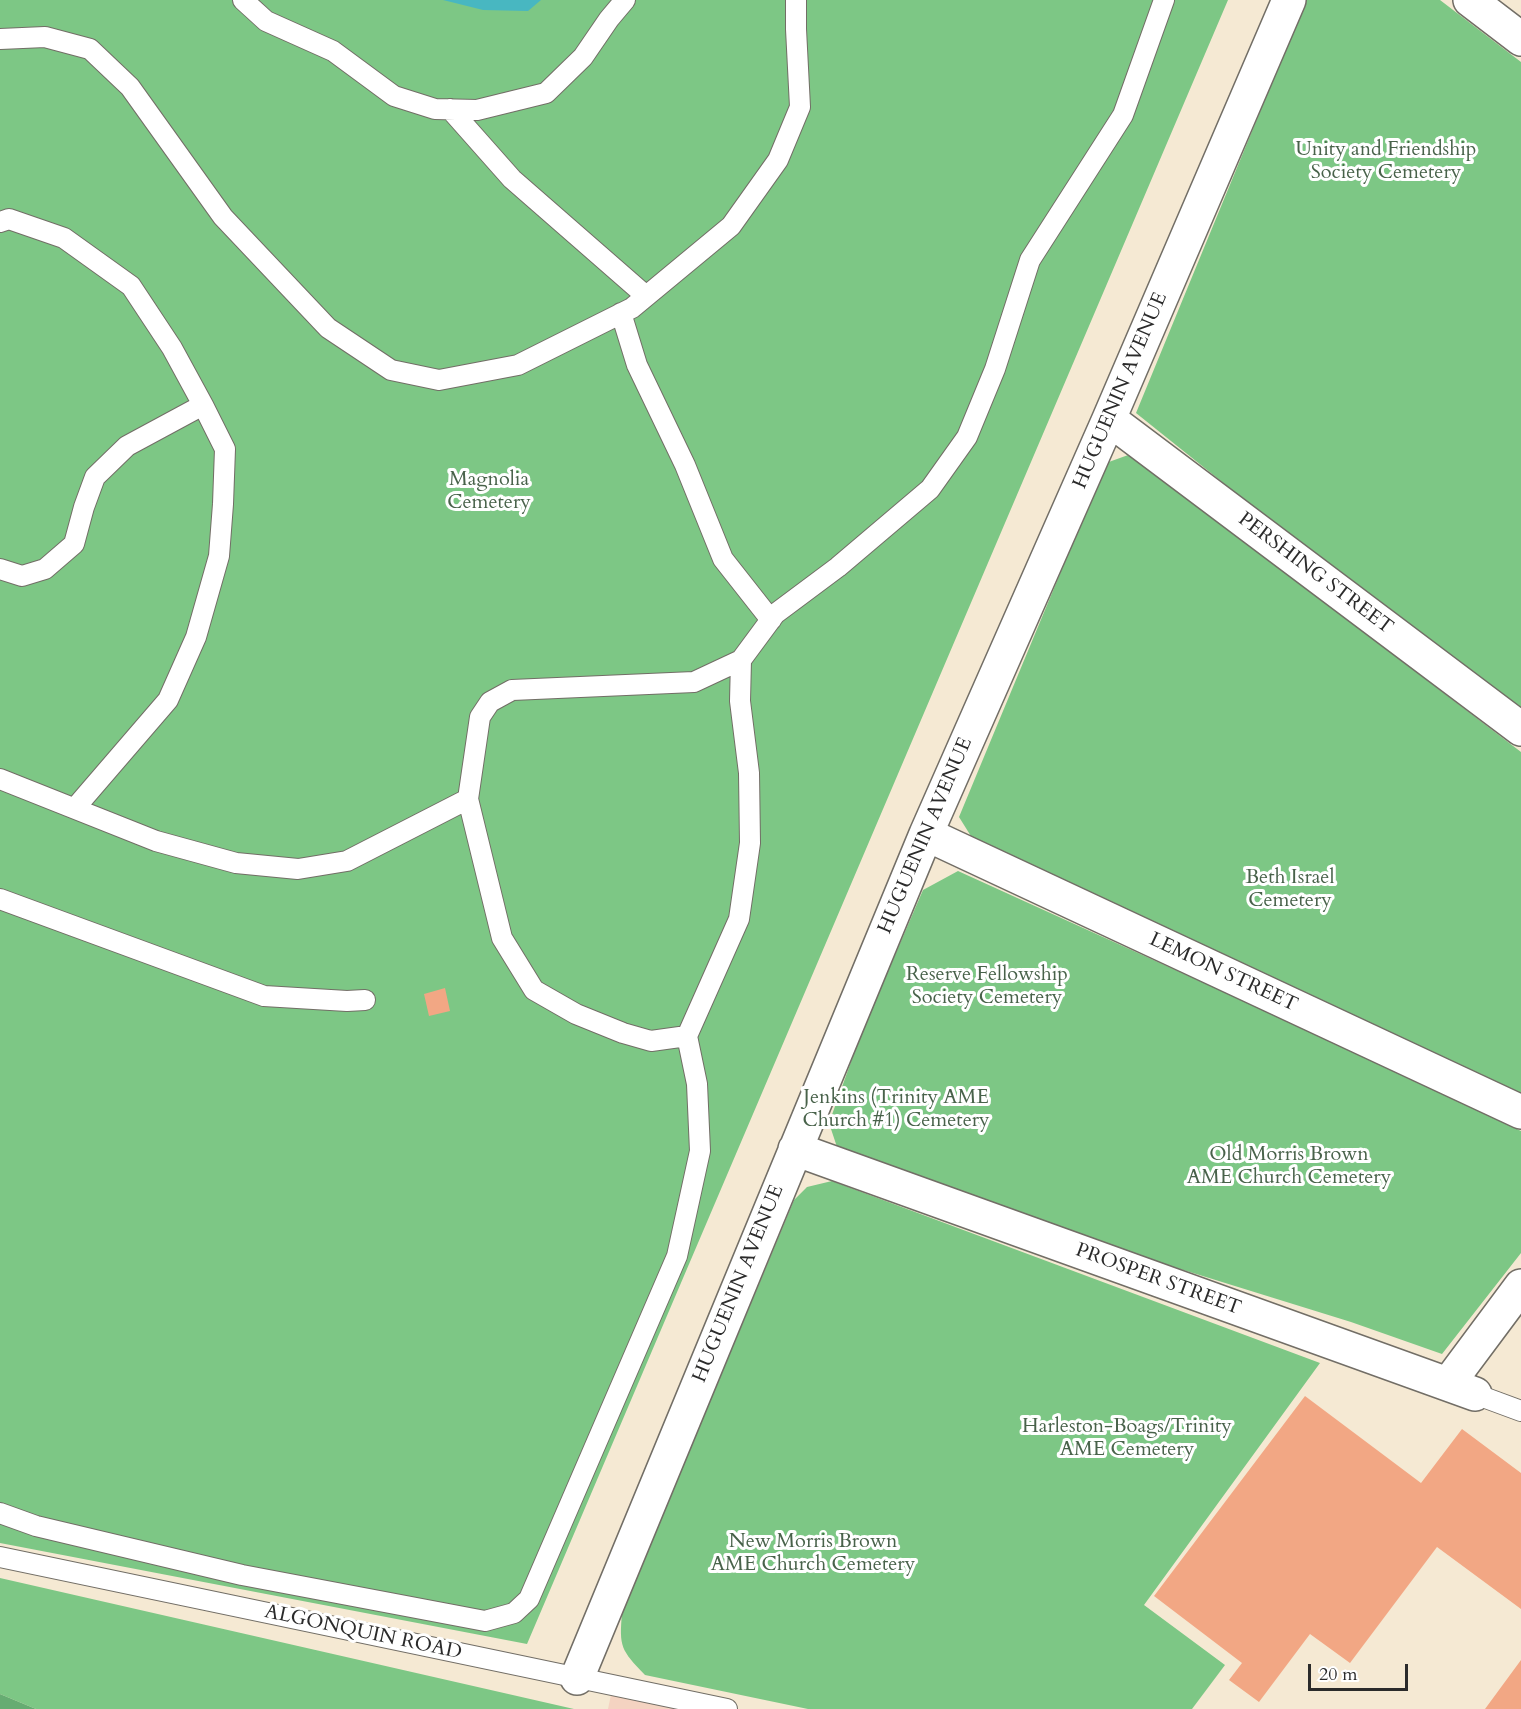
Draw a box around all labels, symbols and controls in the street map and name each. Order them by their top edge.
park label: Unity and Friendship Society Cemetery [1296,138,1476,185]
street label: HUGUENIN AVENUE [1069,289,1173,493]
park label: Magnolia Cemetery [447,468,531,515]
street label: PERSHING STREET [1233,508,1397,640]
street label: HUGUENIN AVENUE [874,734,978,938]
park label: Beth Israel Cemetery [1246,866,1334,913]
street label: LEMON STREET [1145,928,1301,1018]
park label: Reserve Fellowship Society Cemetery [906,963,1068,1010]
park label: Jenkins (Trinity AME Church #1) Cemetery [802,1086,990,1133]
park label: Old Morris Brown AME Church Cemetery [1187,1143,1391,1190]
street label: HUGUENIN AVENUE [688,1182,790,1386]
street label: PROSPER STREET [1072,1239,1244,1321]
park label: Harleston-Boags/Trinity AME Cemetery [1022,1415,1232,1462]
park label: New Morris Brown AME Church Cemetery [711,1530,915,1577]
street label: ALGONQUIN ROAD [262,1600,464,1666]
scale bar [1311,1652,1412,1690]
text: 20 m [1319,1662,1358,1687]

